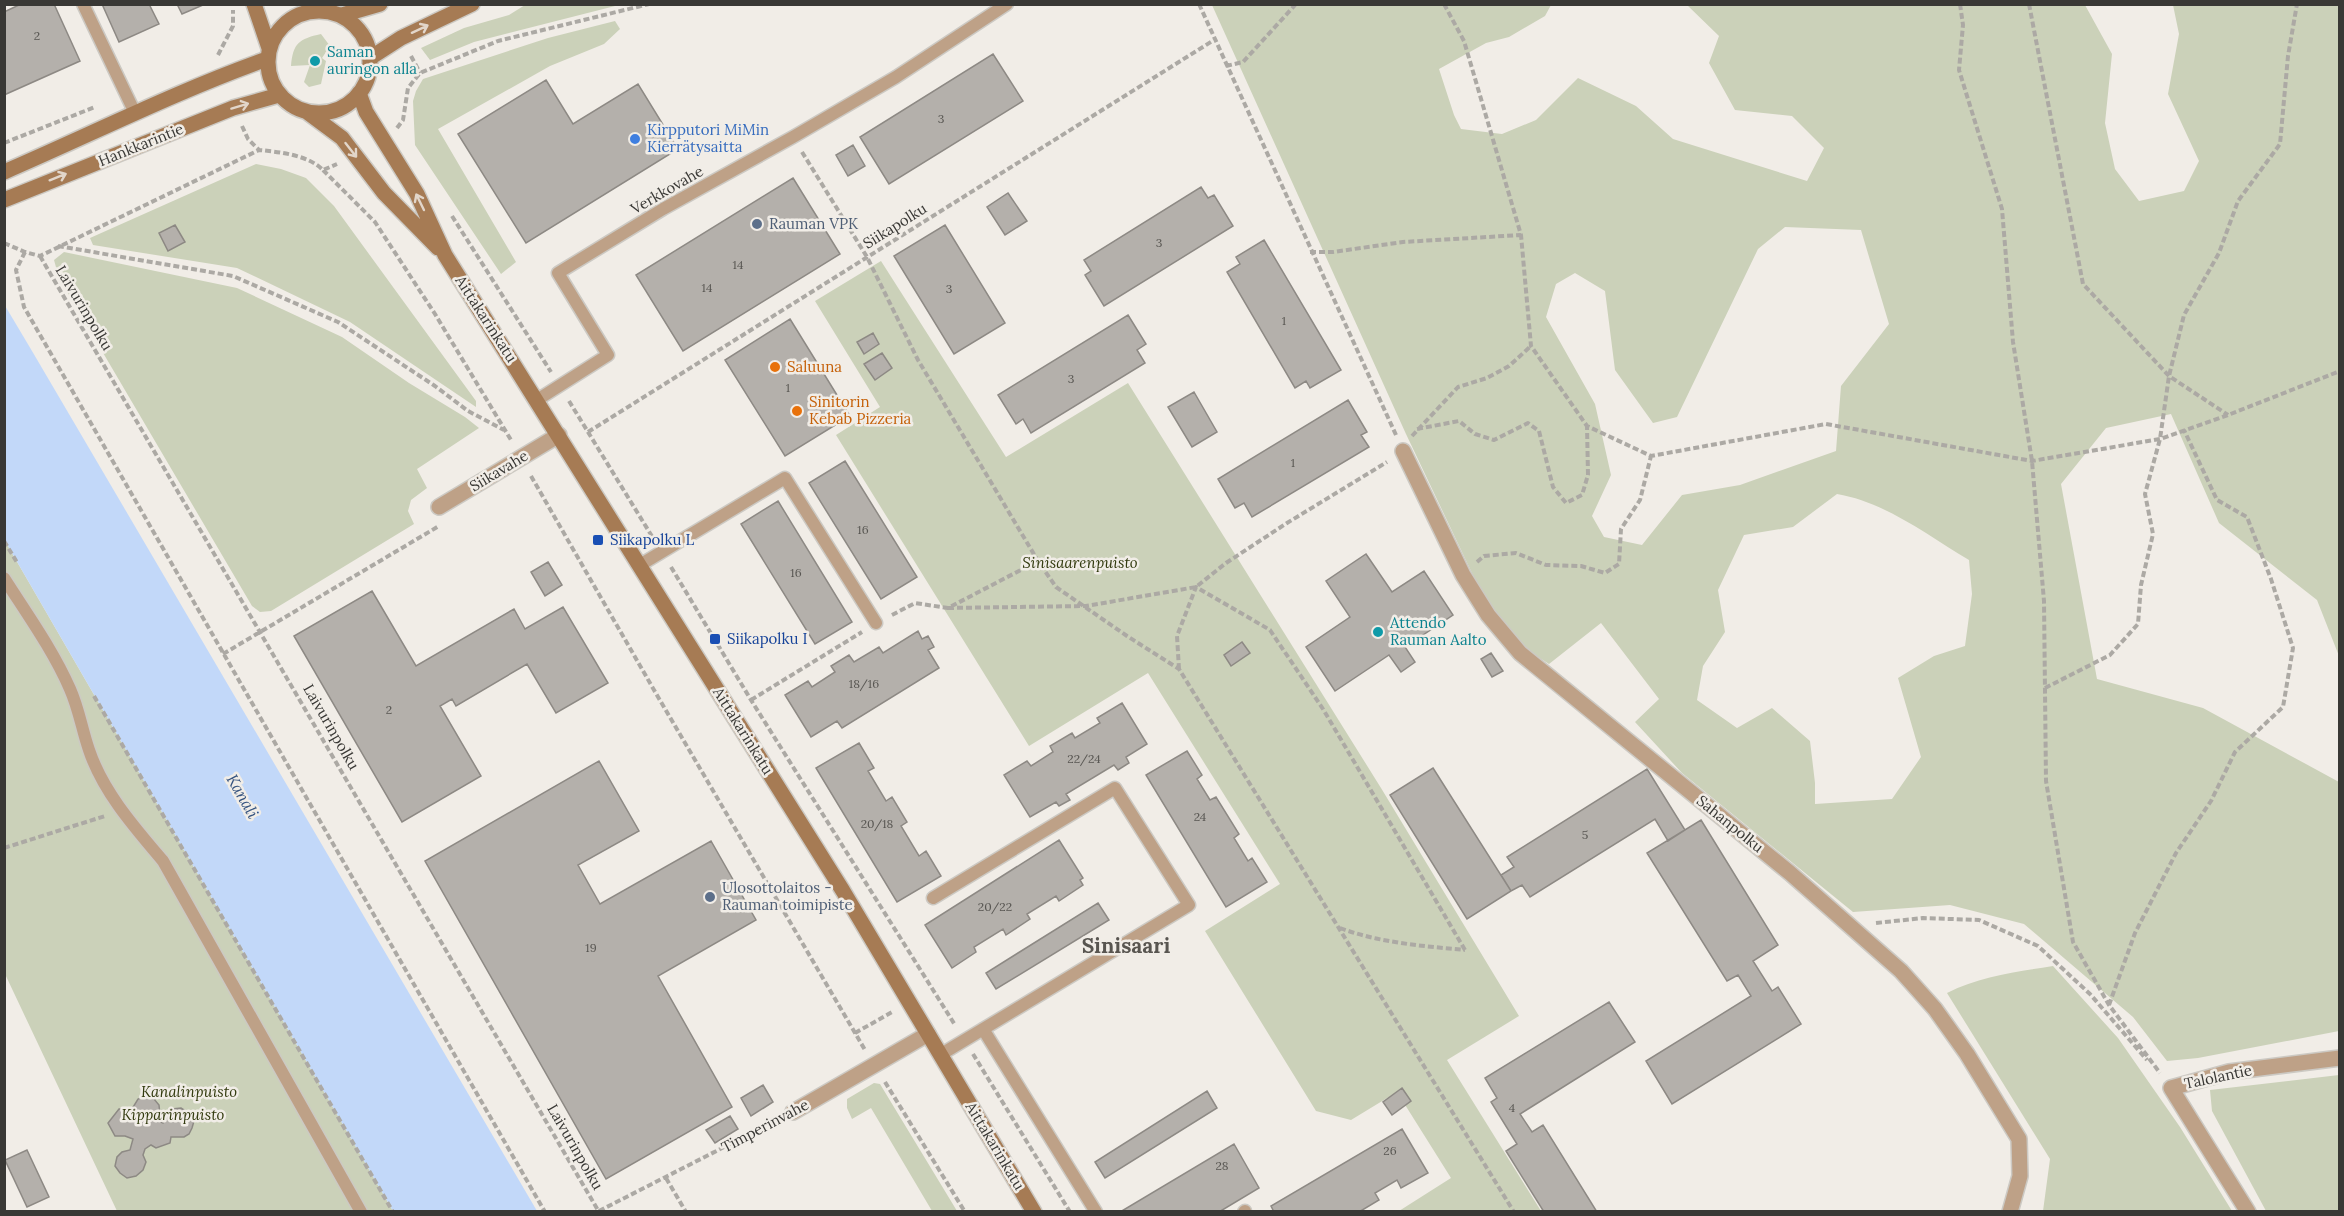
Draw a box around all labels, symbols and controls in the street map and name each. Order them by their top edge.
one-way arrow [410,23,428,35]
house number: 2 [34,28,40,43]
place label: Saman auringon alla [327,42,417,78]
marker: Saman auringon alla [308,54,322,68]
one-way arrow [230,100,249,111]
house number: 3 [938,111,945,126]
street label: Hankkarintie [95,119,186,170]
place label: Kirpputori MiMin Kierrätysaitta [647,120,769,156]
marker: Kirpputori MiMin Kierrätysaitta [628,132,642,146]
one-way arrow [345,142,358,158]
street label: Verkkovahe [626,161,706,218]
one-way arrow [49,171,67,182]
one-way arrow [414,193,425,211]
street label: Siikapolku [859,199,930,253]
place label: Rauman VPK [769,214,859,233]
marker: Rauman VPK [750,217,764,231]
house number: 3 [1156,235,1163,250]
house number: 14 [733,257,744,272]
street label: Laivurinpolku [52,262,117,354]
street label: Aittakarinkatu [451,271,521,366]
house number: 14 [702,280,713,295]
house number: 3 [946,281,953,296]
house number: 1 [1282,313,1286,328]
place label: Saluuna [787,357,842,376]
marker: Saluuna [768,360,782,374]
house number: 3 [1068,371,1075,386]
house number: 1 [786,380,790,395]
place label: Sinitorin Kebab Pizzeria [809,392,912,428]
marker: Sinitorin Kebab Pizzeria [790,404,804,418]
street label: Siikavahe [466,446,531,495]
house number: 1 [1291,455,1295,470]
house number: 16 [857,522,869,537]
place label: Siikapolku L [610,530,694,549]
marker: Siikapolku L [591,533,605,547]
park label: Sinisaarenpuisto [1022,553,1138,572]
house number: 16 [790,565,802,580]
place label: Attendo Rauman Aalto [1389,613,1487,649]
marker: Attendo Rauman Aalto [1371,625,1385,639]
place label: Siikapolku I [727,629,807,648]
marker: Siikapolku I [708,632,722,646]
house number: 18/16 [849,676,879,692]
street label: Laivurinpolku [299,680,364,773]
street label: Aittakarinkatu [708,683,778,778]
house number: 2 [386,702,392,717]
house number: 22/24 [1067,751,1101,767]
water label: Kanali [222,770,264,822]
street label: Sahanpolku [1693,791,1768,856]
house number: 24 [1194,809,1207,824]
house number: 20/18 [861,816,894,832]
house number: 5 [1582,827,1588,842]
place label: Ulosottolaitos - Rauman toimipiste [722,878,853,914]
marker: Ulosottolaitos - Rauman toimipiste [703,890,717,904]
house number: 20/22 [978,899,1012,915]
district label: Sinisaari [1082,932,1170,959]
house number: 19 [585,940,597,955]
street label: Talolantie [2182,1060,2254,1093]
park label: Kanalinpuisto [141,1082,237,1101]
street label: Timperinvahe [718,1095,812,1157]
street label: Aittakarinkatu [961,1097,1029,1193]
street label: Laivurinpolku [543,1100,608,1193]
house number: 4 [1509,1100,1516,1115]
park label: Kipparinpuisto [122,1105,225,1124]
house number: 26 [1383,1143,1397,1158]
house number: 28 [1215,1158,1229,1173]

